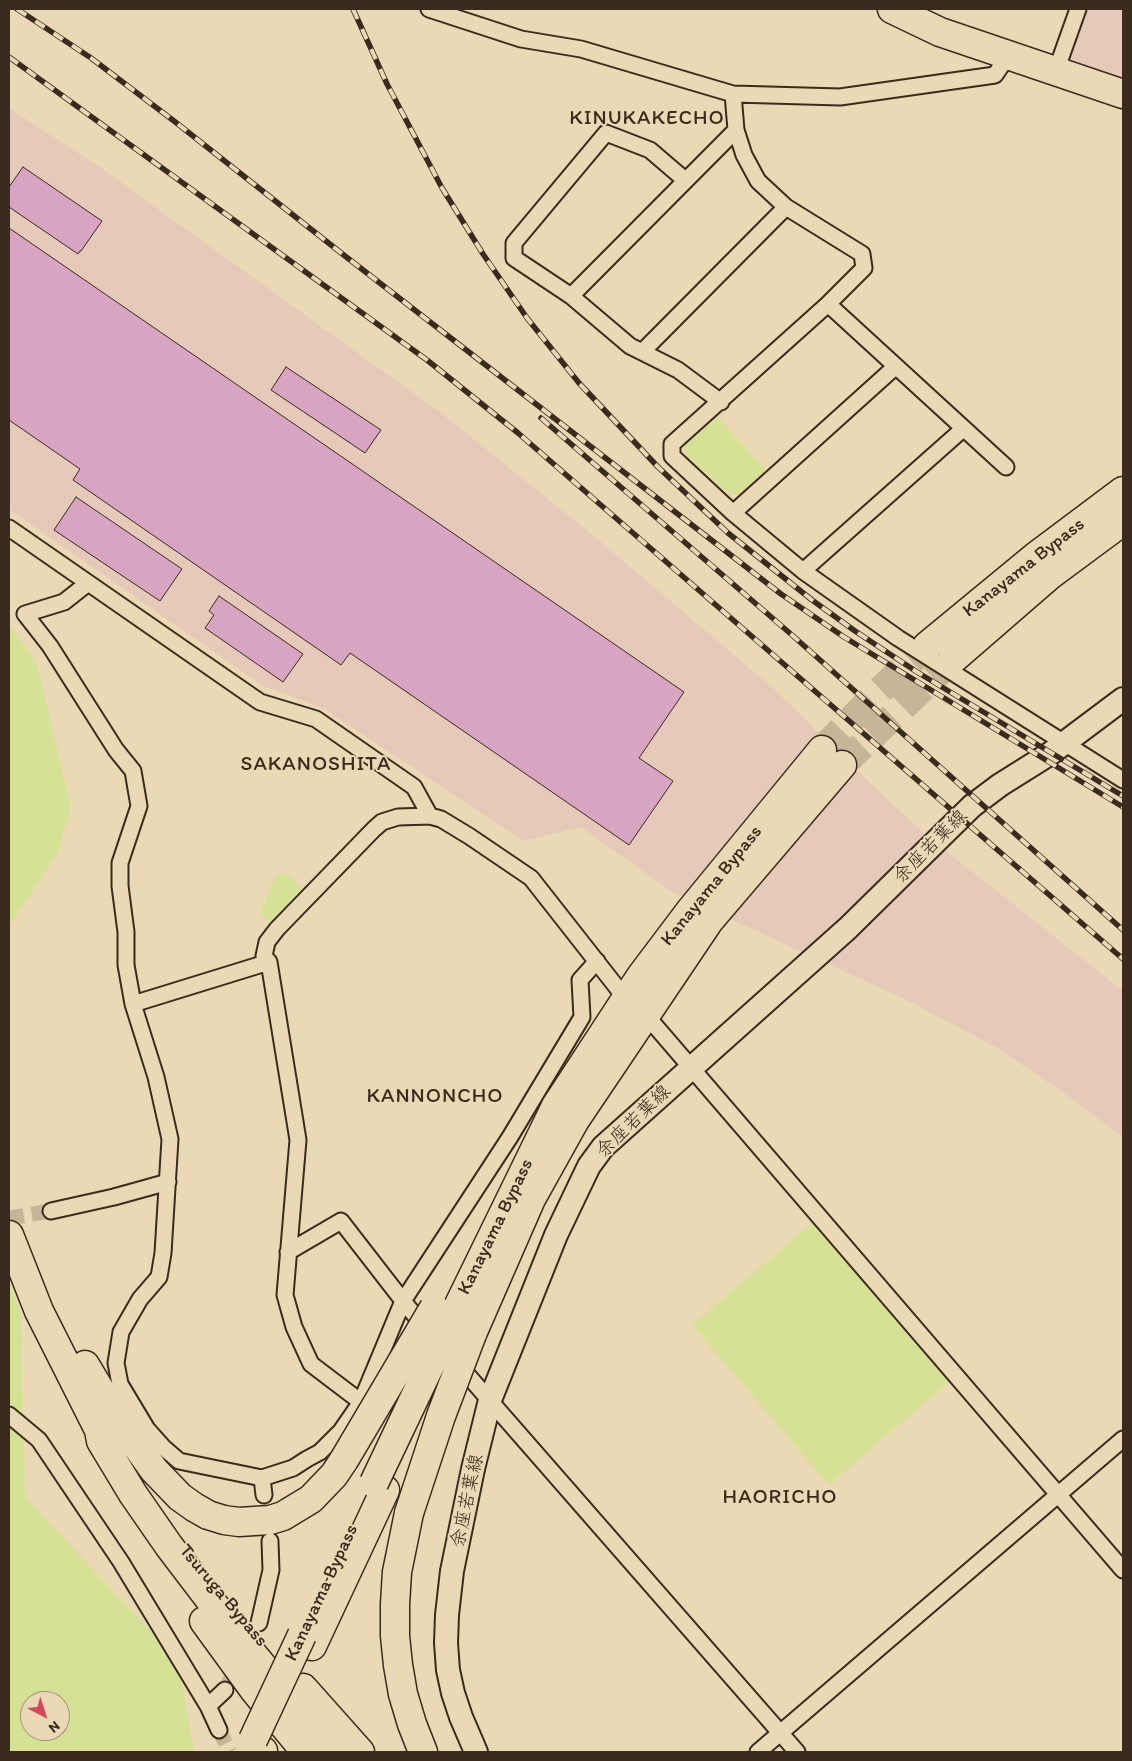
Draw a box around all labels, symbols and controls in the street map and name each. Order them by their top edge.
district label: KINUKAKECHO [568,106,726,132]
street label: Kanayama Bypass [959,513,1089,623]
district label: SAKANOSHITA [239,752,393,778]
street label: 余座若葉線 [889,805,973,889]
street label: Kanayama Bypass [656,821,768,951]
street label: 余座若葉線 [592,1081,676,1163]
district label: KANNONCHO [366,1084,504,1110]
street label: Kanayama Bypass [453,1155,539,1299]
street label: 余座若葉線 [447,1452,489,1550]
district label: HAORICHO [721,1485,839,1511]
street label: Kanayama Bypass [280,1521,364,1665]
street label: Tsuruga Bypass [174,1540,272,1652]
north arrow [20,1691,70,1741]
text: N [45,1718,63,1737]

